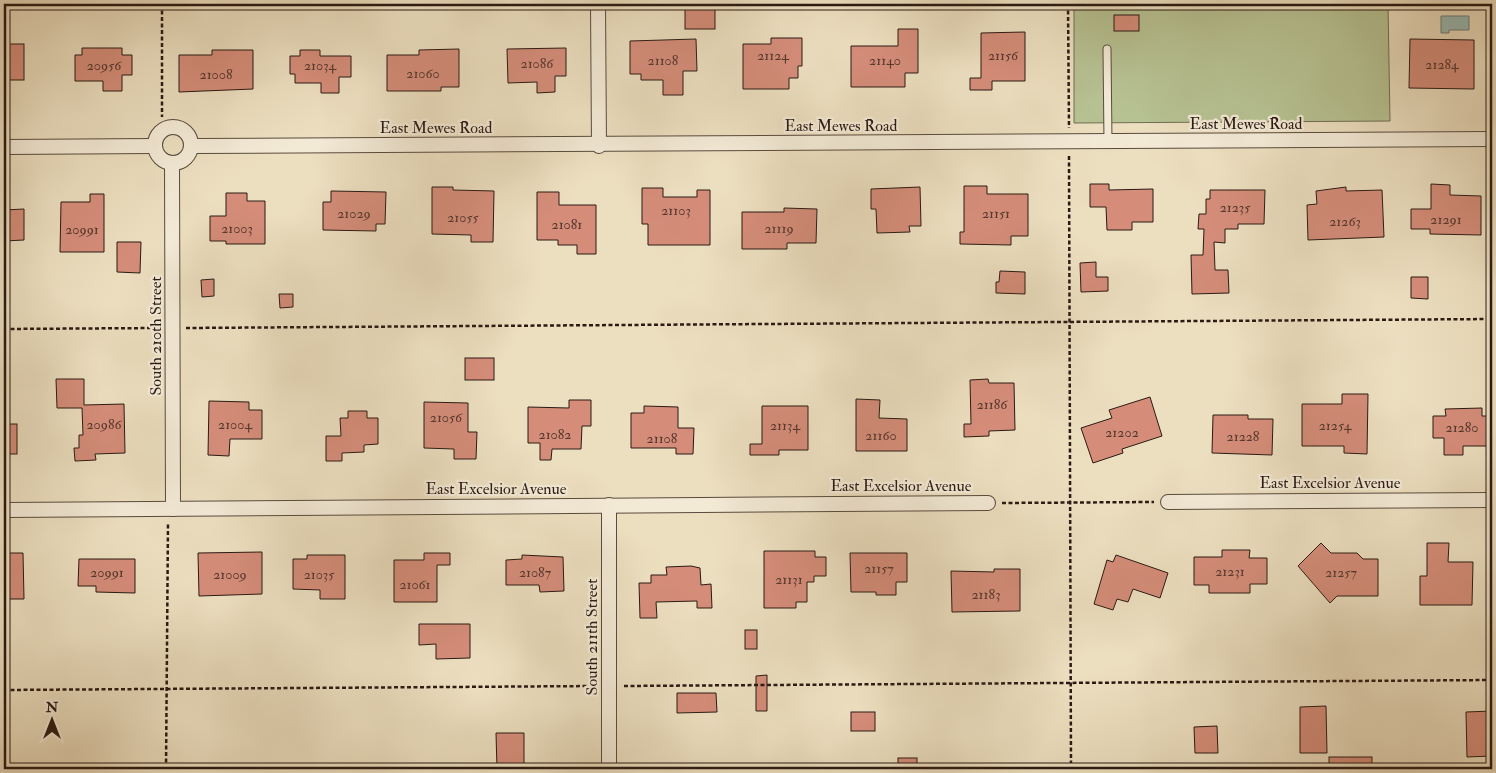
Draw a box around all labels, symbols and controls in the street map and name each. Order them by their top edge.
house number: 21124 [757,47,790,64]
house number: 21156 [988,47,1019,64]
house number: 21108 [648,52,679,69]
house number: 21140 [869,52,901,69]
house number: 21086 [521,55,554,72]
house number: 21284 [1425,56,1460,73]
house number: 20956 [87,57,122,74]
house number: 21034 [304,57,337,74]
house number: 21060 [406,65,440,82]
house number: 21008 [200,66,233,83]
street label: East Mewes Road [1190,114,1303,134]
street label: East Mewes Road [785,116,898,136]
street label: East Mewes Road [380,118,493,138]
house number: 21235 [1220,199,1251,216]
house number: 21103 [661,202,691,219]
house number: 21029 [337,205,371,222]
house number: 21151 [982,205,1010,222]
house number: 21055 [447,209,480,226]
house number: 21291 [1430,211,1462,228]
house number: 21263 [1329,213,1361,230]
house number: 21081 [552,216,582,233]
house number: 21003 [221,220,253,237]
house number: 21119 [764,220,794,237]
house number: 20991 [65,221,99,238]
street label: South 210th Street [146,276,166,396]
house number: 21186 [977,396,1008,413]
house number: 21056 [430,409,463,426]
house number: 20986 [86,416,122,433]
house number: 21004 [218,416,253,433]
house number: 21134 [770,417,801,434]
house number: 21254 [1319,417,1353,434]
house number: 21280 [1446,419,1478,436]
house number: 21202 [1105,424,1139,441]
house number: 21082 [539,426,571,443]
house number: 21160 [865,427,897,444]
house number: 21228 [1227,428,1260,445]
house number: 21108 [647,430,678,447]
street label: East Excelsior Avenue [1260,473,1401,493]
street label: East Excelsior Avenue [831,476,972,496]
street label: East Excelsior Avenue [426,479,567,499]
house number: 21157 [864,560,894,577]
house number: 21231 [1215,563,1245,580]
house number: 20991 [90,564,124,581]
house number: 21087 [519,564,552,581]
house number: 21257 [1325,564,1357,581]
house number: 21009 [213,566,247,583]
house number: 21035 [304,566,335,583]
house number: 21131 [775,571,803,588]
house number: 21061 [399,576,431,593]
street label: South 211th Street [582,579,602,695]
house number: 21183 [971,586,1001,603]
north arrow [28,696,78,746]
text: N [45,699,59,716]

